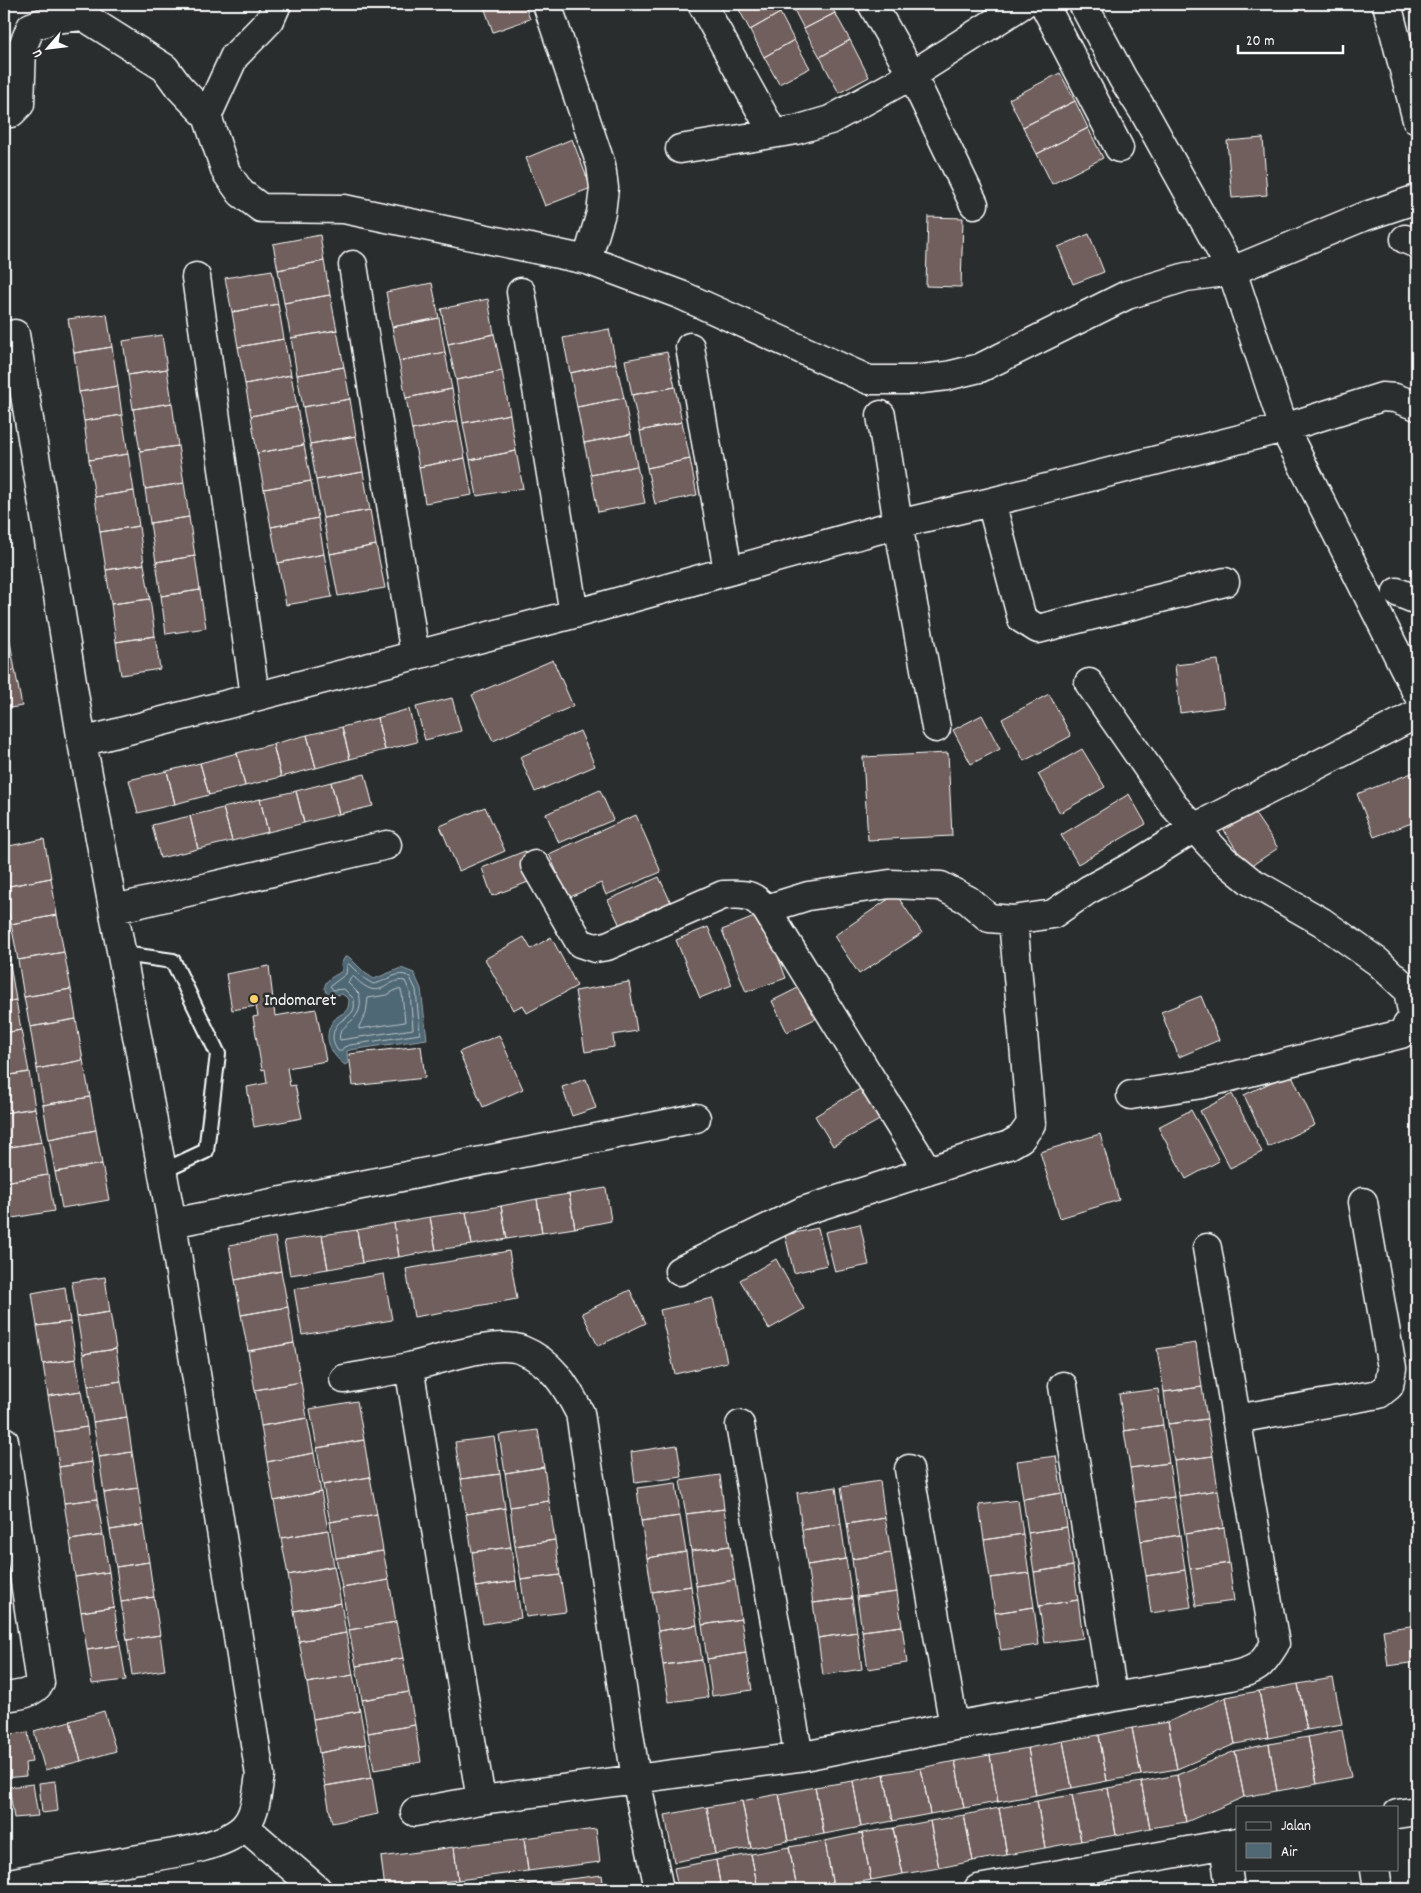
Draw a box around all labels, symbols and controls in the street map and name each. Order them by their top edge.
north arrow [22,22,72,72]
scale bar [1238,22,1344,54]
text: 20 m [1246,31,1274,53]
text: U [28,45,49,61]
place label: Indomaret [264,989,337,1014]
marker: Indomaret [248,993,260,1005]
legend [1236,1806,1398,1870]
text: Jalan [1281,1816,1311,1838]
text: Air [1281,1842,1298,1864]

